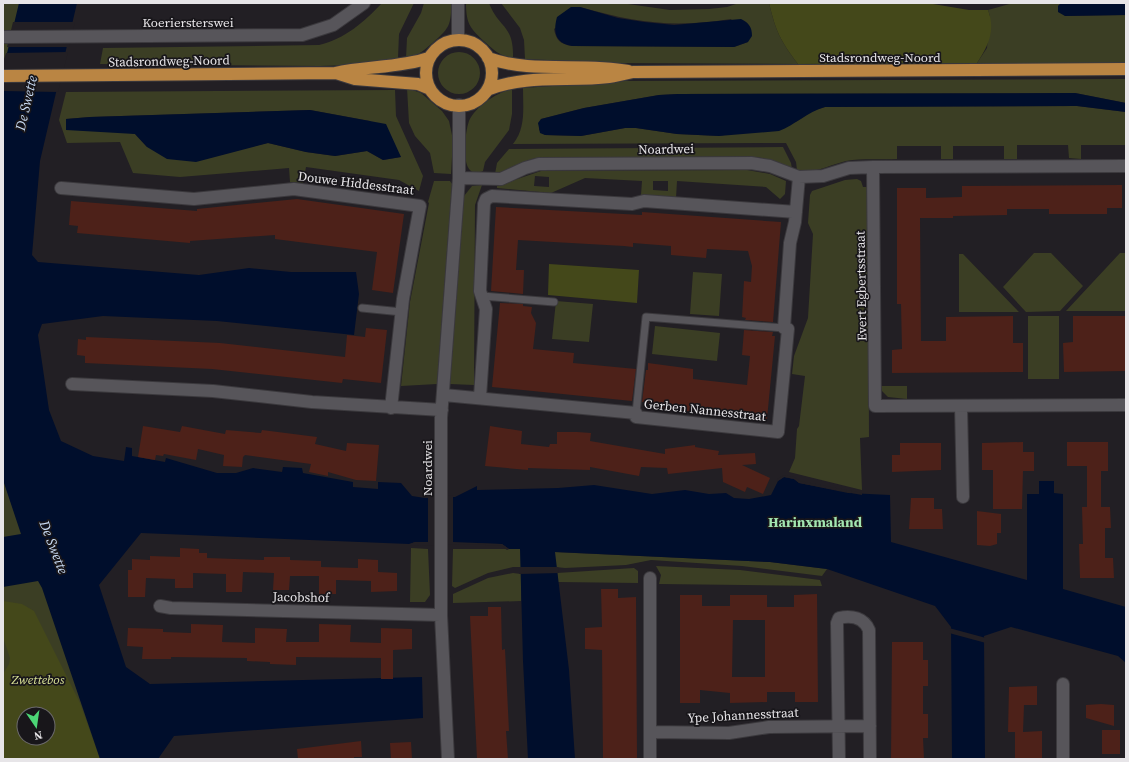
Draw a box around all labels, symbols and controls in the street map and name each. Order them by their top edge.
street label: Koeriersterswei [142,14,234,31]
street label: Stadsrondweg-Noord [819,49,941,66]
street label: Stadsrondweg-Noord [108,51,230,71]
water label: De Swette [10,73,42,133]
street label: Noardwei [638,140,694,158]
street label: Douwe Hiddesstraat [297,167,416,199]
street label: Evert Egbertsstraat [852,230,870,341]
street label: Gerben Nannesstraat [643,395,768,425]
street label: Noardwei [419,440,436,496]
district label: Harinxmaland [768,512,863,532]
water label: De Swette [34,516,73,577]
street label: Jacobshof [271,588,331,606]
park label: Zwettebos [11,671,65,688]
street label: Ype Johannesstraat [687,704,800,726]
north arrow [16,706,56,746]
text: N [33,727,44,743]

